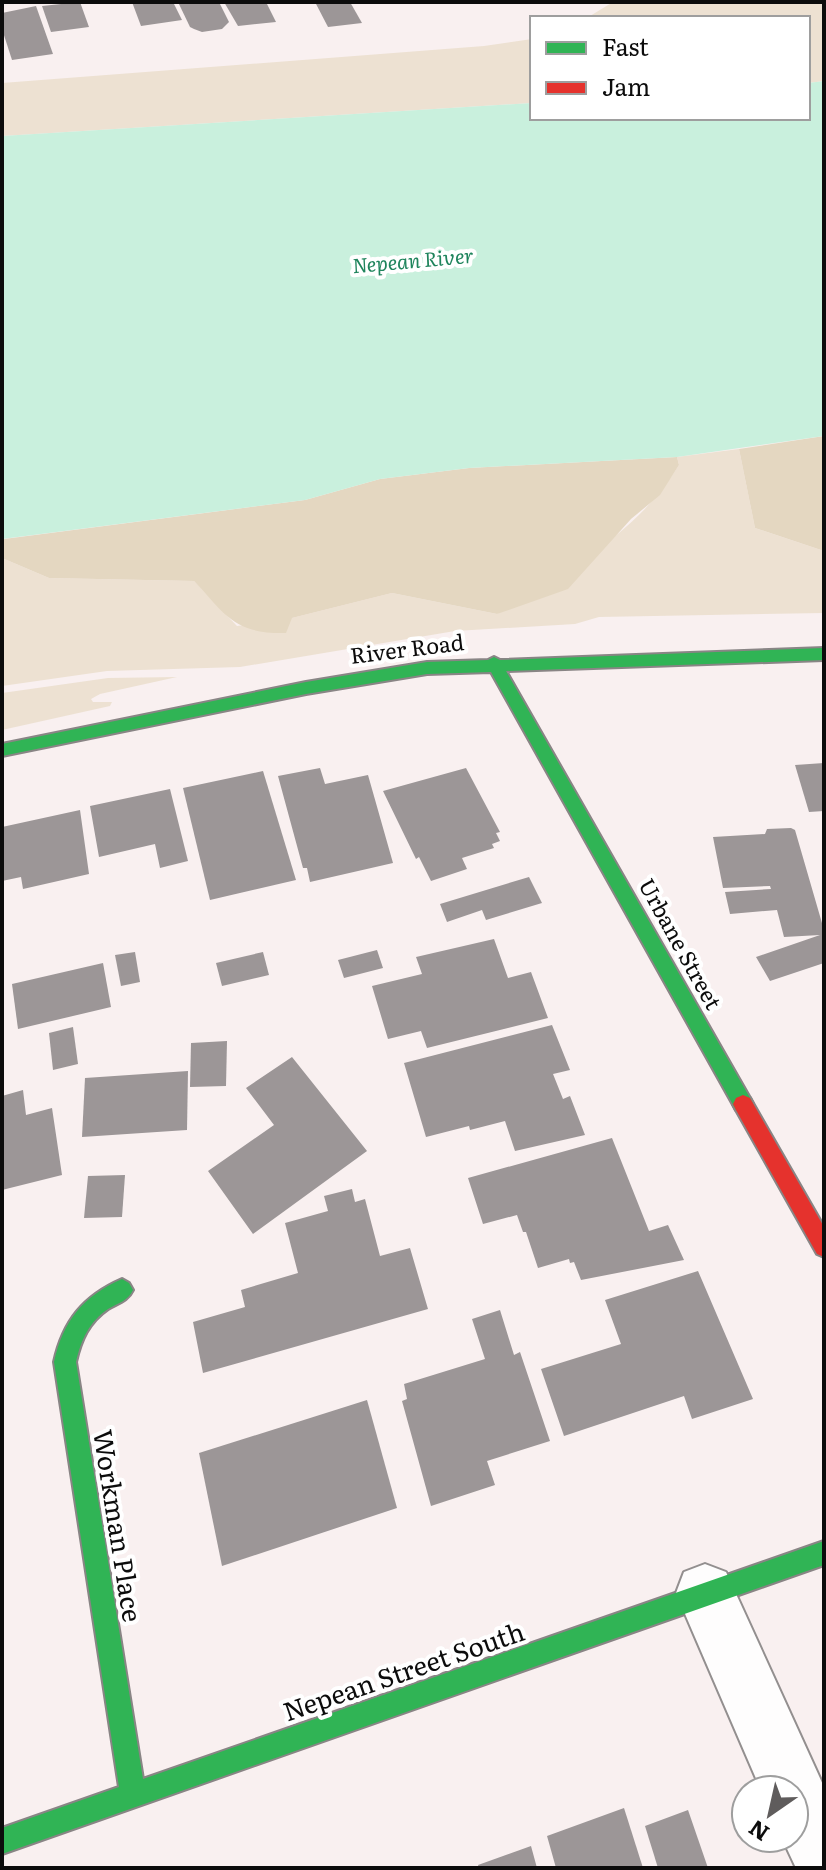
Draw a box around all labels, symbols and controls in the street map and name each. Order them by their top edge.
legend [530,16,810,120]
text: Fast [602,28,649,63]
text: Jam [602,68,650,103]
water label: Nepean River [351,239,475,279]
street label: River Road [348,624,466,671]
street label: Urbane Street [632,872,731,1015]
street label: Workman Place [85,1427,154,1625]
street label: Nepean Street South [277,1610,529,1729]
north arrow [730,1774,810,1854]
text: N [741,1813,775,1851]

